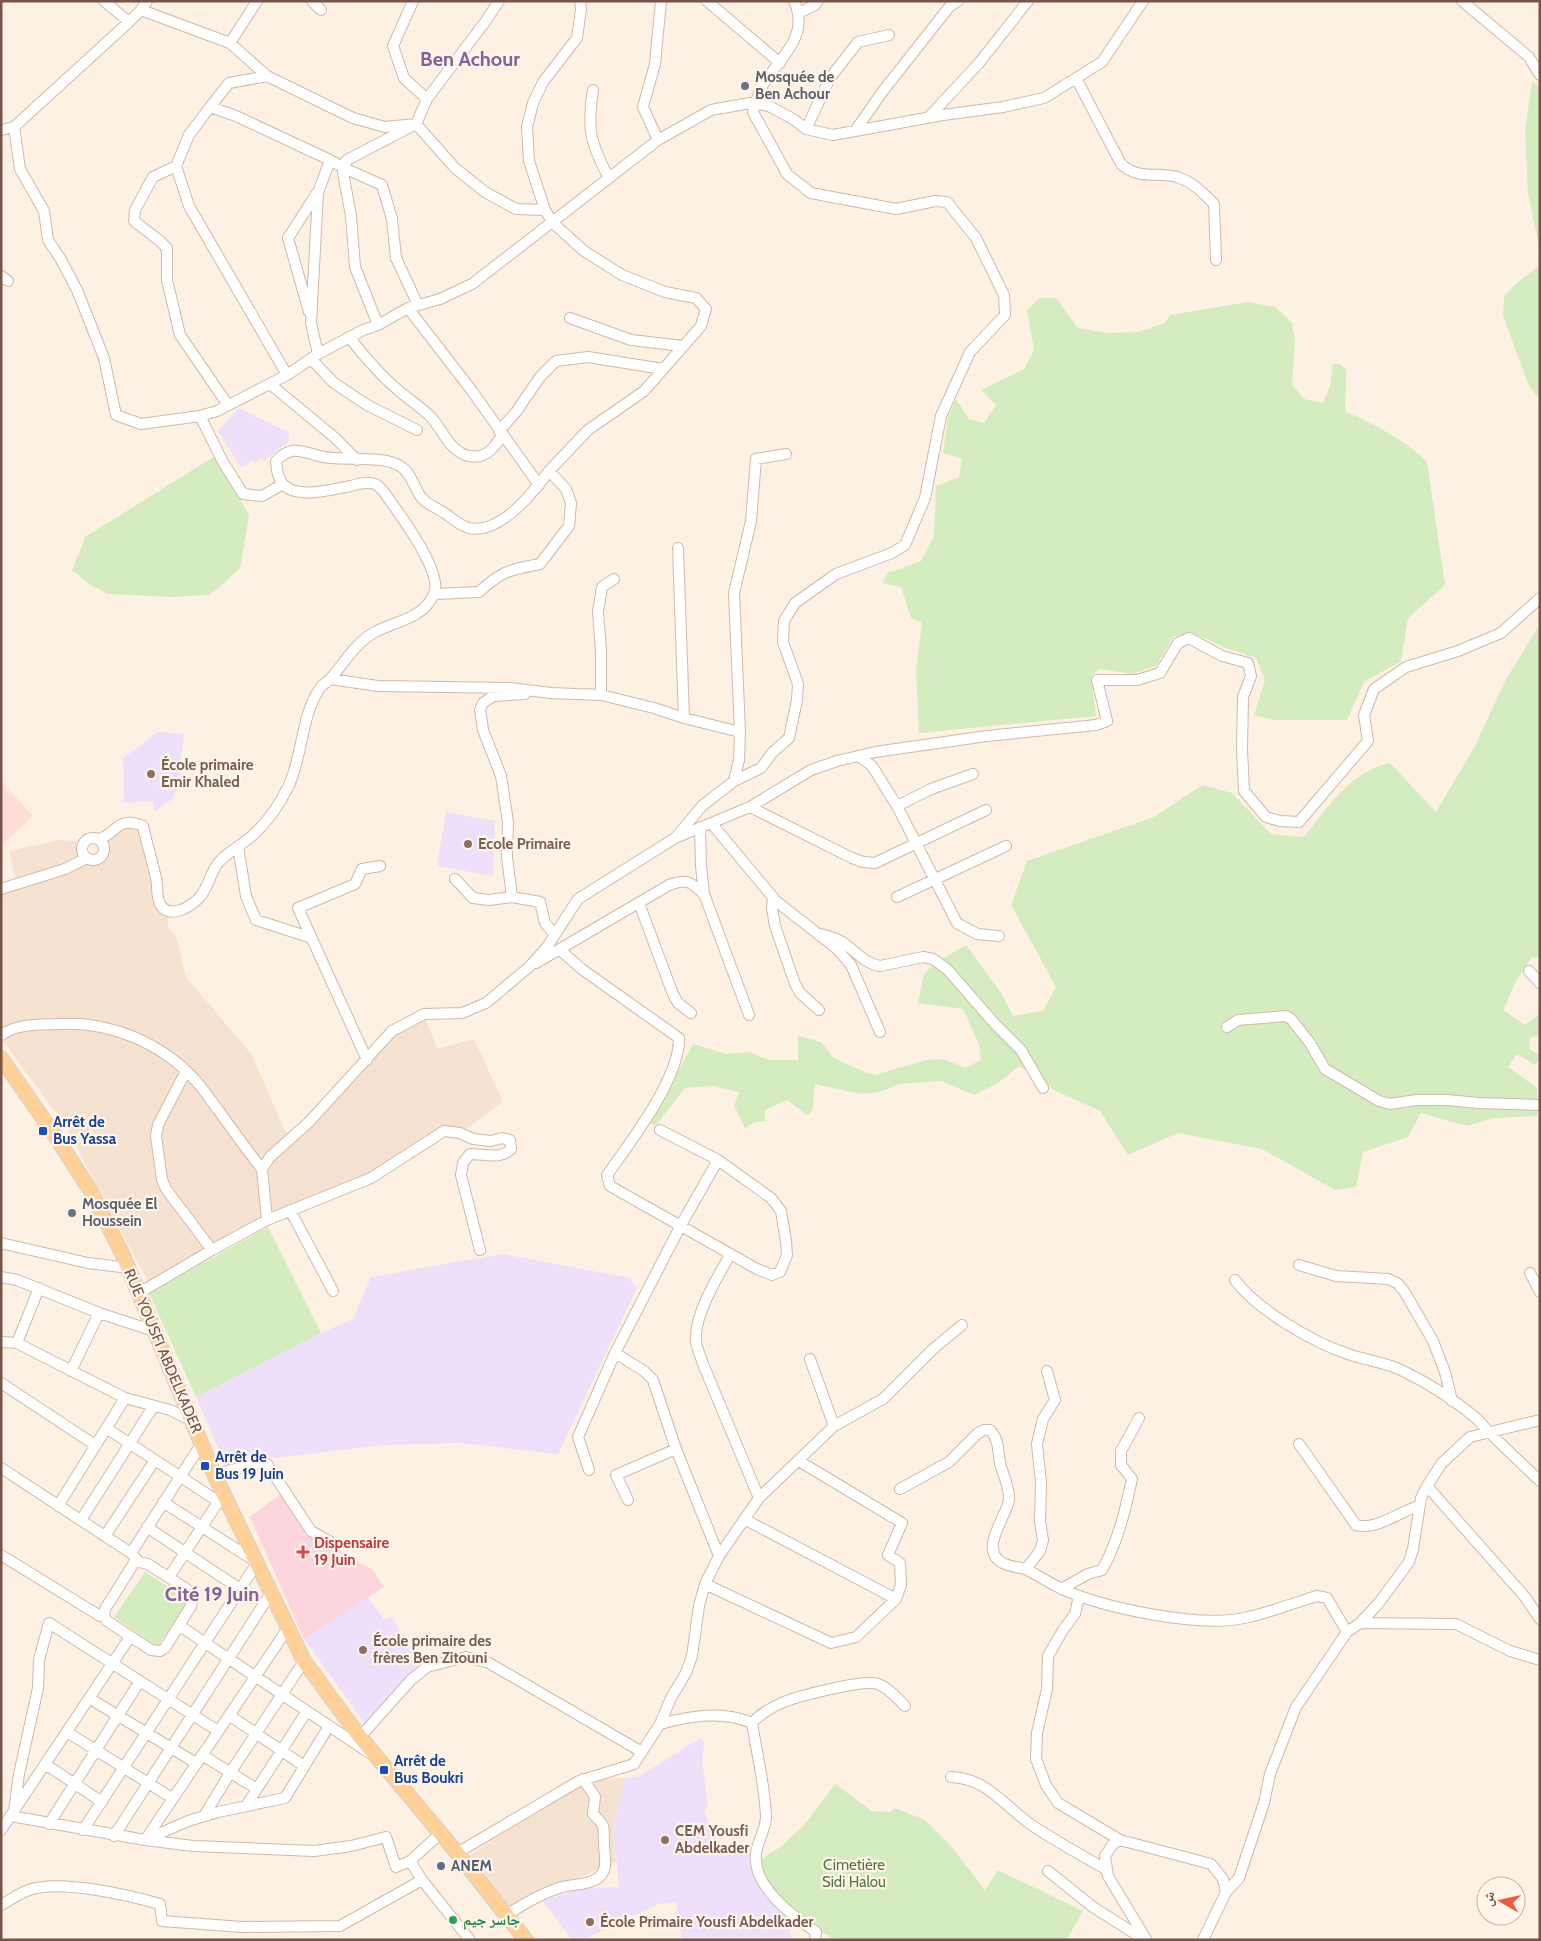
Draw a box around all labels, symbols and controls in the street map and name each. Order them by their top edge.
district label: Ben Achour [420,47,520,71]
place label: Mosquée de Ben Achour [755,68,834,103]
marker: Mosquée de Ben Achour [739,80,751,92]
place label: École primaire Emir Khaled [161,755,254,791]
marker: École primaire Emir Khaled [145,768,157,780]
place label: Ecole Primaire [478,835,571,853]
marker: Ecole Primaire [462,838,474,850]
place label: Arrêt de Bus Yassa [53,1113,117,1148]
marker: Arrêt de Bus Yassa [37,1125,49,1137]
place label: Mosquée El Houssein [82,1195,157,1230]
marker: Mosquée El Houssein [66,1207,78,1219]
street label: RUE YOUSFI ABDELKADER [120,1266,206,1436]
place label: Arrêt de Bus 19 Juin [215,1448,284,1483]
marker: Arrêt de Bus 19 Juin [199,1460,211,1472]
place label: Dispensaire 19 Juin [314,1534,389,1569]
marker: Dispensaire 19 Juin [296,1545,310,1559]
district label: Cité 19 Juin [165,1582,259,1606]
place label: École primaire des frères Ben Zitouni [373,1631,491,1667]
marker: École primaire des frères Ben Zitouni [357,1644,369,1656]
place label: Arrêt de Bus Boukri [394,1752,463,1787]
marker: Arrêt de Bus Boukri [378,1764,390,1776]
place label: CEM Yousfi Abdelkader [675,1822,749,1857]
marker: CEM Yousfi Abdelkader [659,1834,671,1846]
park label: Cimetière Sidi Halou [822,1856,886,1891]
place label: ANEM [451,1857,492,1875]
marker: ANEM [435,1860,447,1872]
north arrow [1476,1876,1526,1926]
text: ش [1478,1890,1498,1908]
place label: جاسر جيم [463,1911,521,1930]
place label: École Primaire Yousfi Abdelkader [600,1912,813,1931]
marker: جاسر جيم [447,1914,459,1926]
marker: École Primaire Yousfi Abdelkader [584,1916,596,1928]

